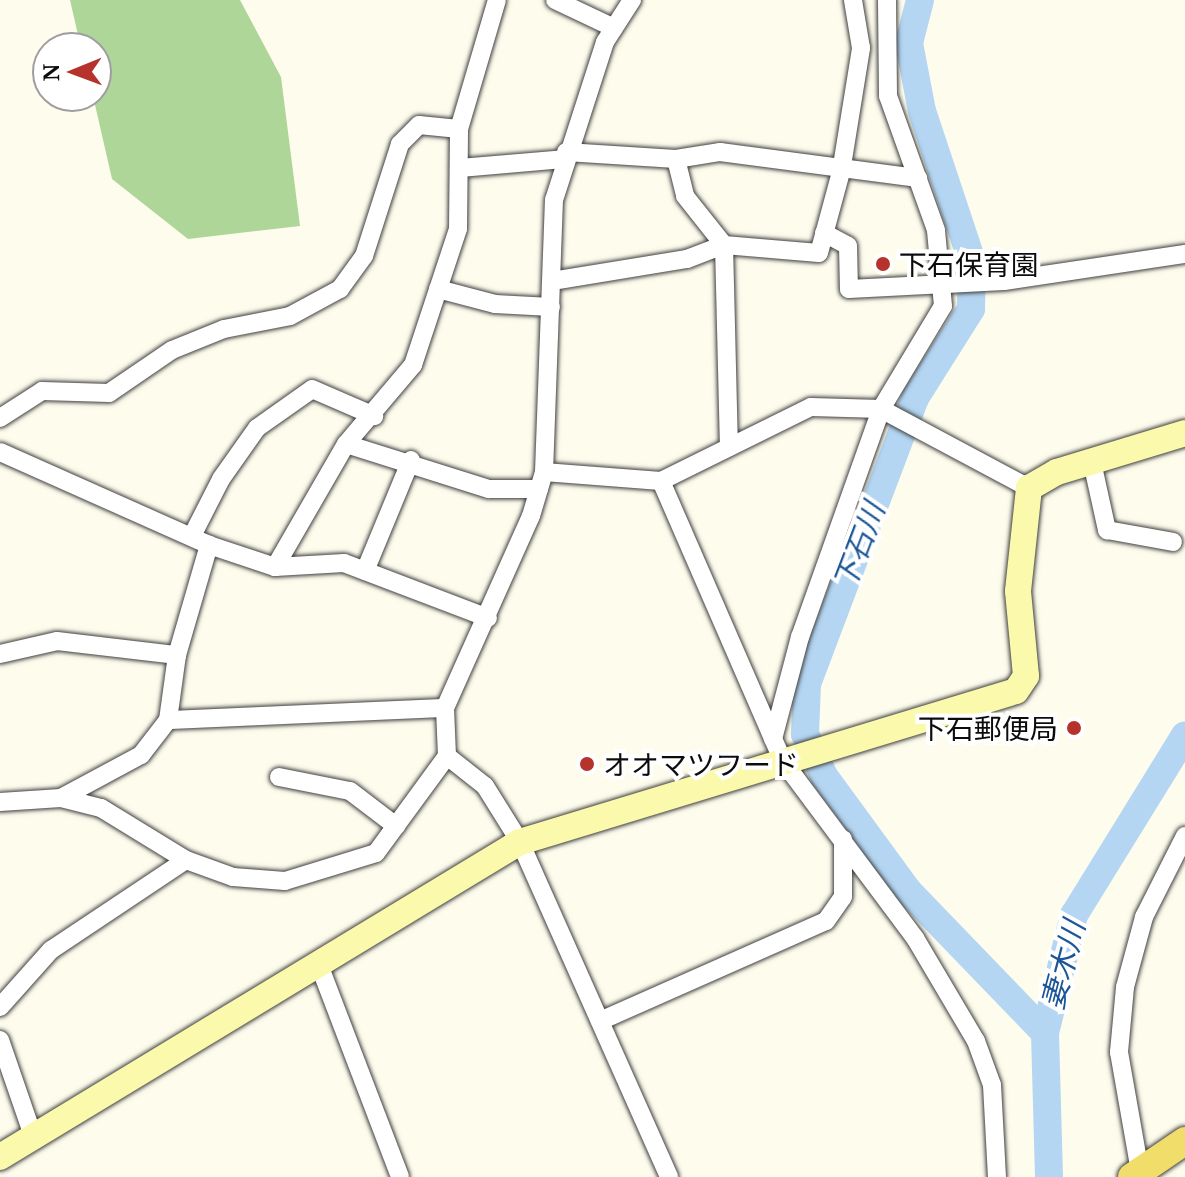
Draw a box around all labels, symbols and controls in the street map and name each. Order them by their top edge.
north arrow [32,32,112,112]
text: N [35,63,65,81]
place label: 下石保育園 [899,247,1039,281]
marker: 下石保育園 [874,255,892,273]
water label: 下石川 [826,498,892,594]
place label: 下石郵便局 [918,711,1058,745]
marker: 下石郵便局 [1065,719,1083,737]
place label: オオマツフード [603,747,799,781]
marker: オオマツフード [578,755,596,773]
water label: 妻木川 [1034,917,1092,1013]

